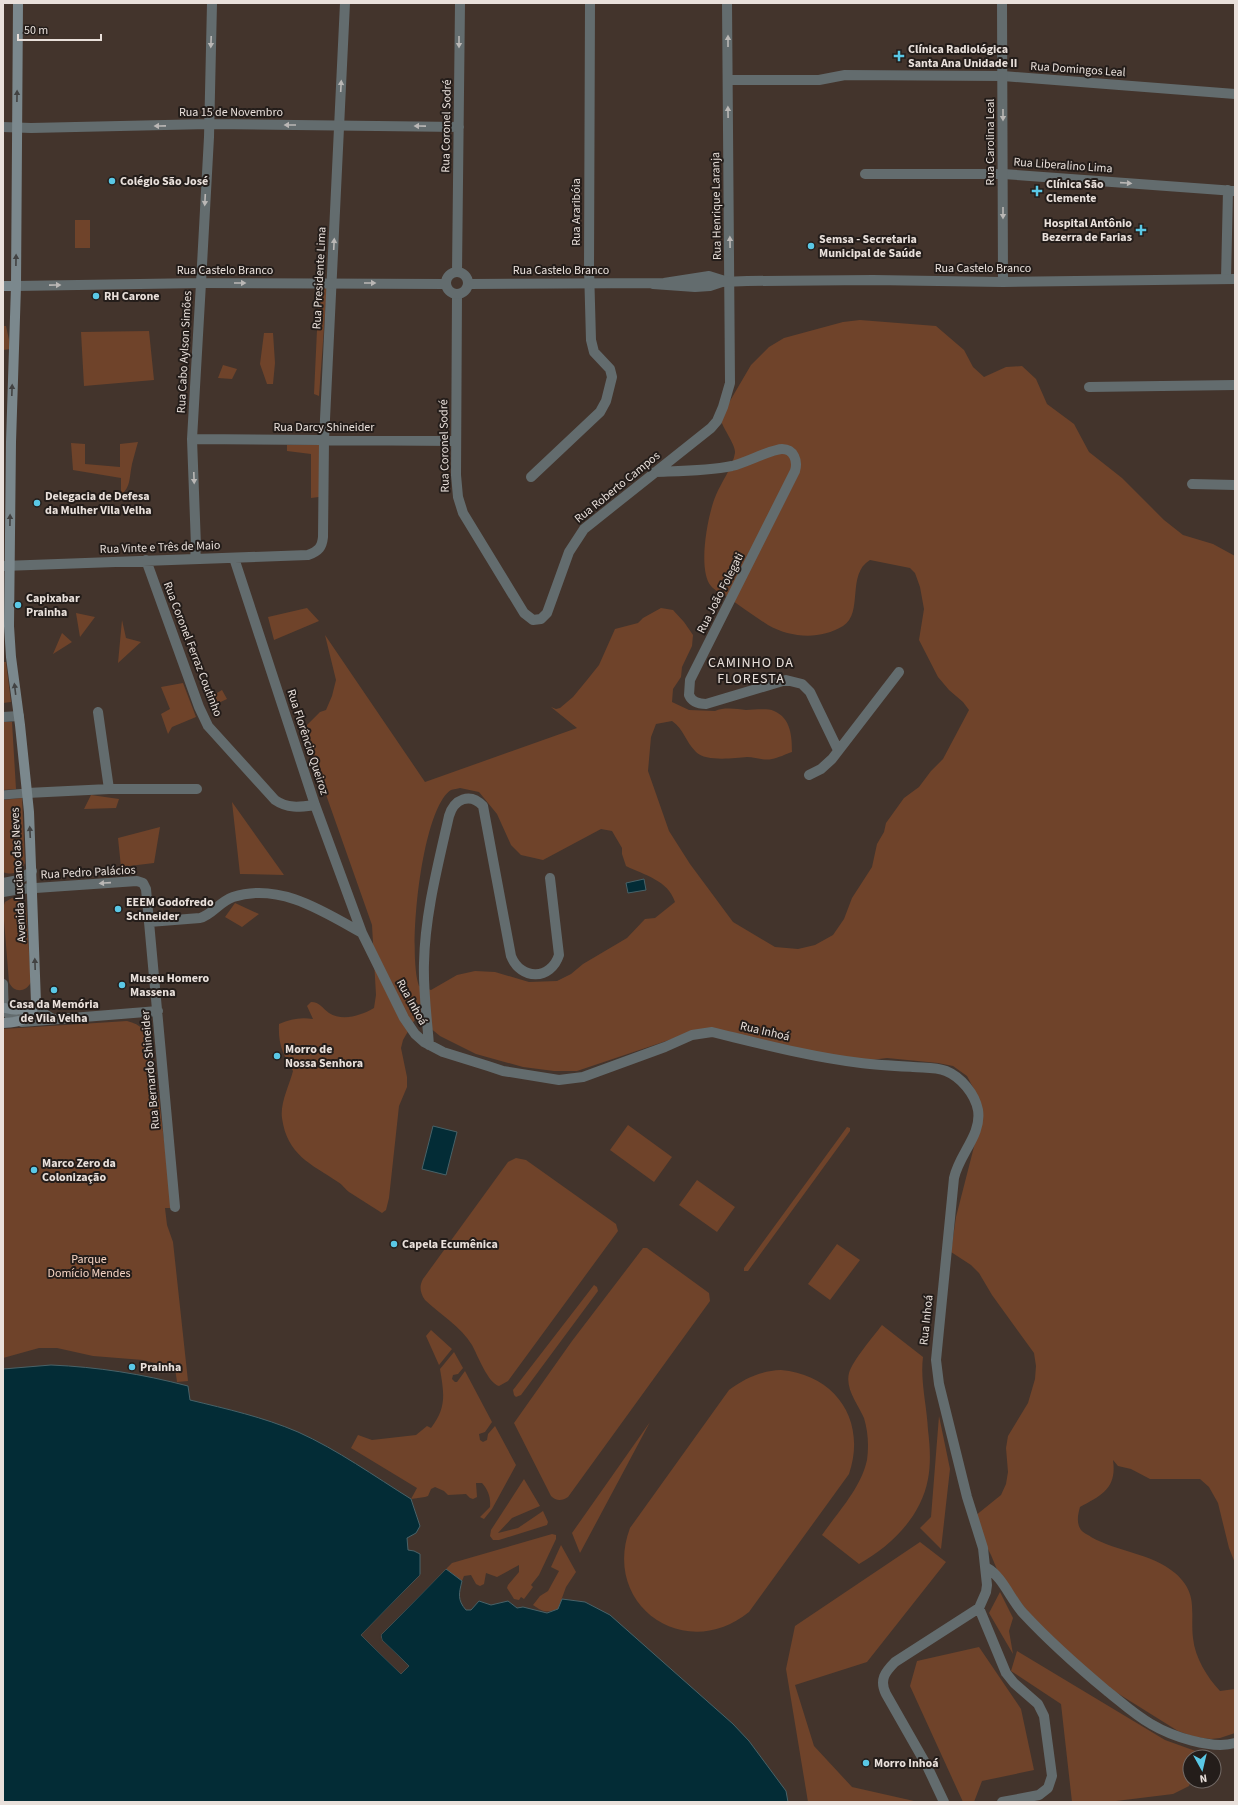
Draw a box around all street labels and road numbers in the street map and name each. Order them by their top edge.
street label: Rua Domingos Leal [1030,58,1126,81]
street label: Rua Coronel Sodré [437,79,456,173]
street label: Rua Carolina Leal [982,99,999,185]
street label: Rua 15 de Novembro [179,104,283,121]
street label: Rua Henrique Laranja [707,152,726,260]
street label: Rua Liberalino Lima [1013,154,1113,177]
street label: Rua Araribóia [568,178,585,246]
street label: Rua Presidente Lima [308,226,331,330]
street label: Rua Castelo Branco [935,260,1031,277]
street label: Rua Castelo Branco [177,262,273,279]
street label: Rua Castelo Branco [513,262,609,279]
street label: Rua Cabo Aylson Simões [173,290,196,414]
street label: Rua Coronel Sodré [435,399,454,493]
street label: Rua Darcy Shineider [274,419,375,436]
street label: Rua Roberto Campos [571,448,664,527]
street label: Rua Vinte e Três de Maio [99,537,221,558]
street label: Rua João Folegati [693,550,748,637]
street label: Rua Coronel Ferraz Coutinho [159,579,226,719]
street label: Rua Florêncio Queiroz [282,687,333,797]
street label: Avenida Luciano das Neves [6,807,31,943]
street label: Rua Pedro Palácios [40,862,136,883]
street label: Rua Inhoá [392,976,431,1028]
street label: Rua Bernardo Shineider [137,1009,164,1130]
street label: Rua Inhoá [738,1018,791,1045]
street label: Rua Inhoá [915,1294,938,1346]

